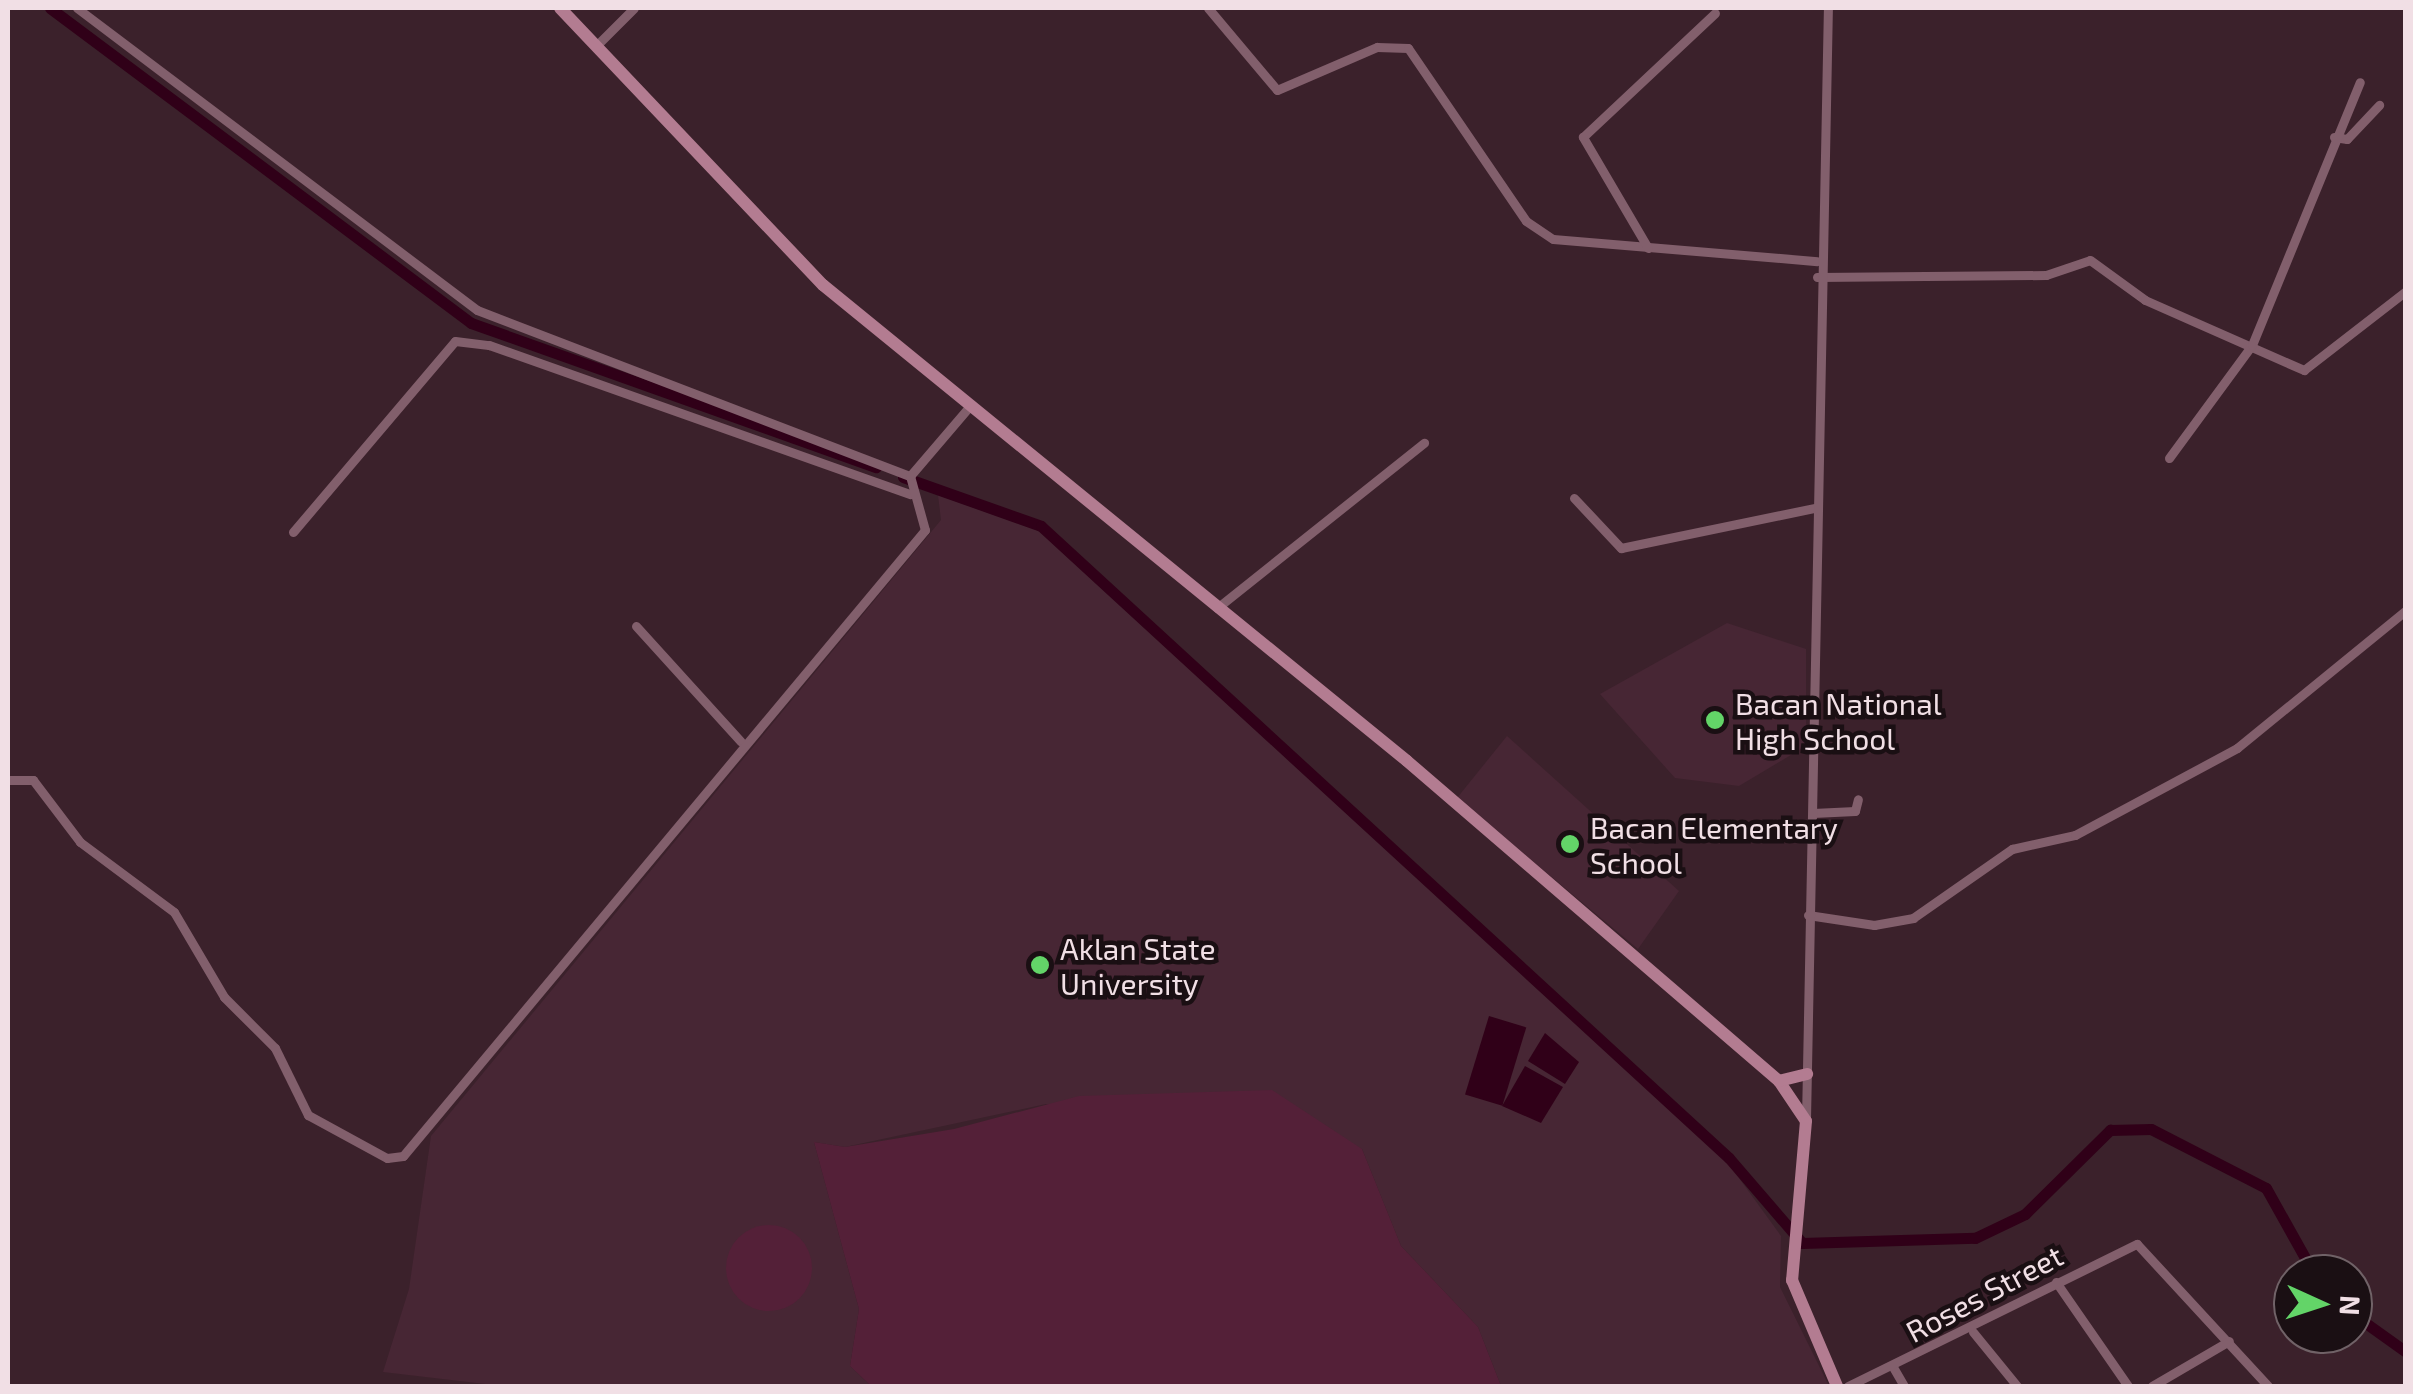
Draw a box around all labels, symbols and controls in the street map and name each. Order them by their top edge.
place label: Bacan National High School [1735,685,1942,756]
marker: Bacan National High School [1704,709,1726,731]
place label: Bacan Elementary School [1590,809,1838,880]
marker: Bacan Elementary School [1559,833,1581,855]
place label: Aklan State University [1060,930,1216,1000]
marker: Aklan State University [1029,954,1051,976]
street label: Roses Street [1900,1237,2068,1349]
north arrow [2273,1254,2373,1354]
text: N [2333,1294,2368,1316]

